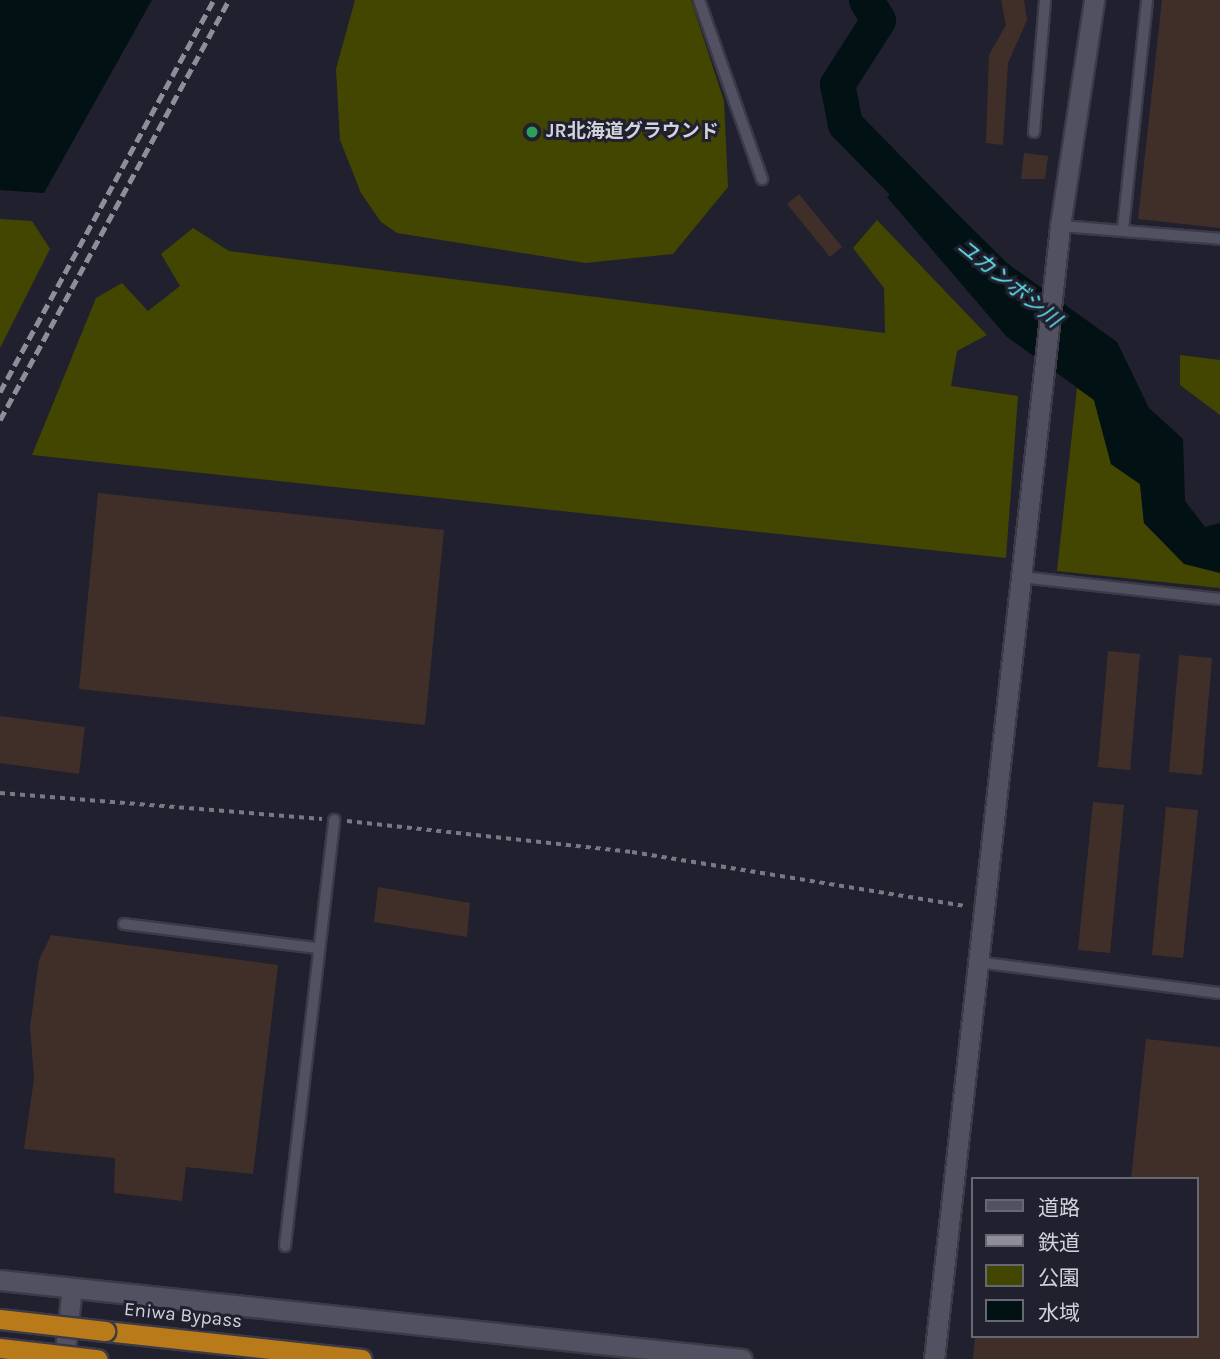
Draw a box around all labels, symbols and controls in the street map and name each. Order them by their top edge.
place label: JR北海道グラウンド [546,121,719,143]
marker: JR北海道グラウンド [524,124,540,140]
water label: ユカンボシ川 [952,234,1066,332]
legend [972,1177,1199,1338]
text: 道路 [1038,1196,1080,1220]
text: 鉄道 [1038,1231,1080,1255]
text: 公園 [1038,1266,1080,1290]
street label: Eniwa Bypass [123,1298,243,1334]
text: 水域 [1038,1301,1080,1325]

